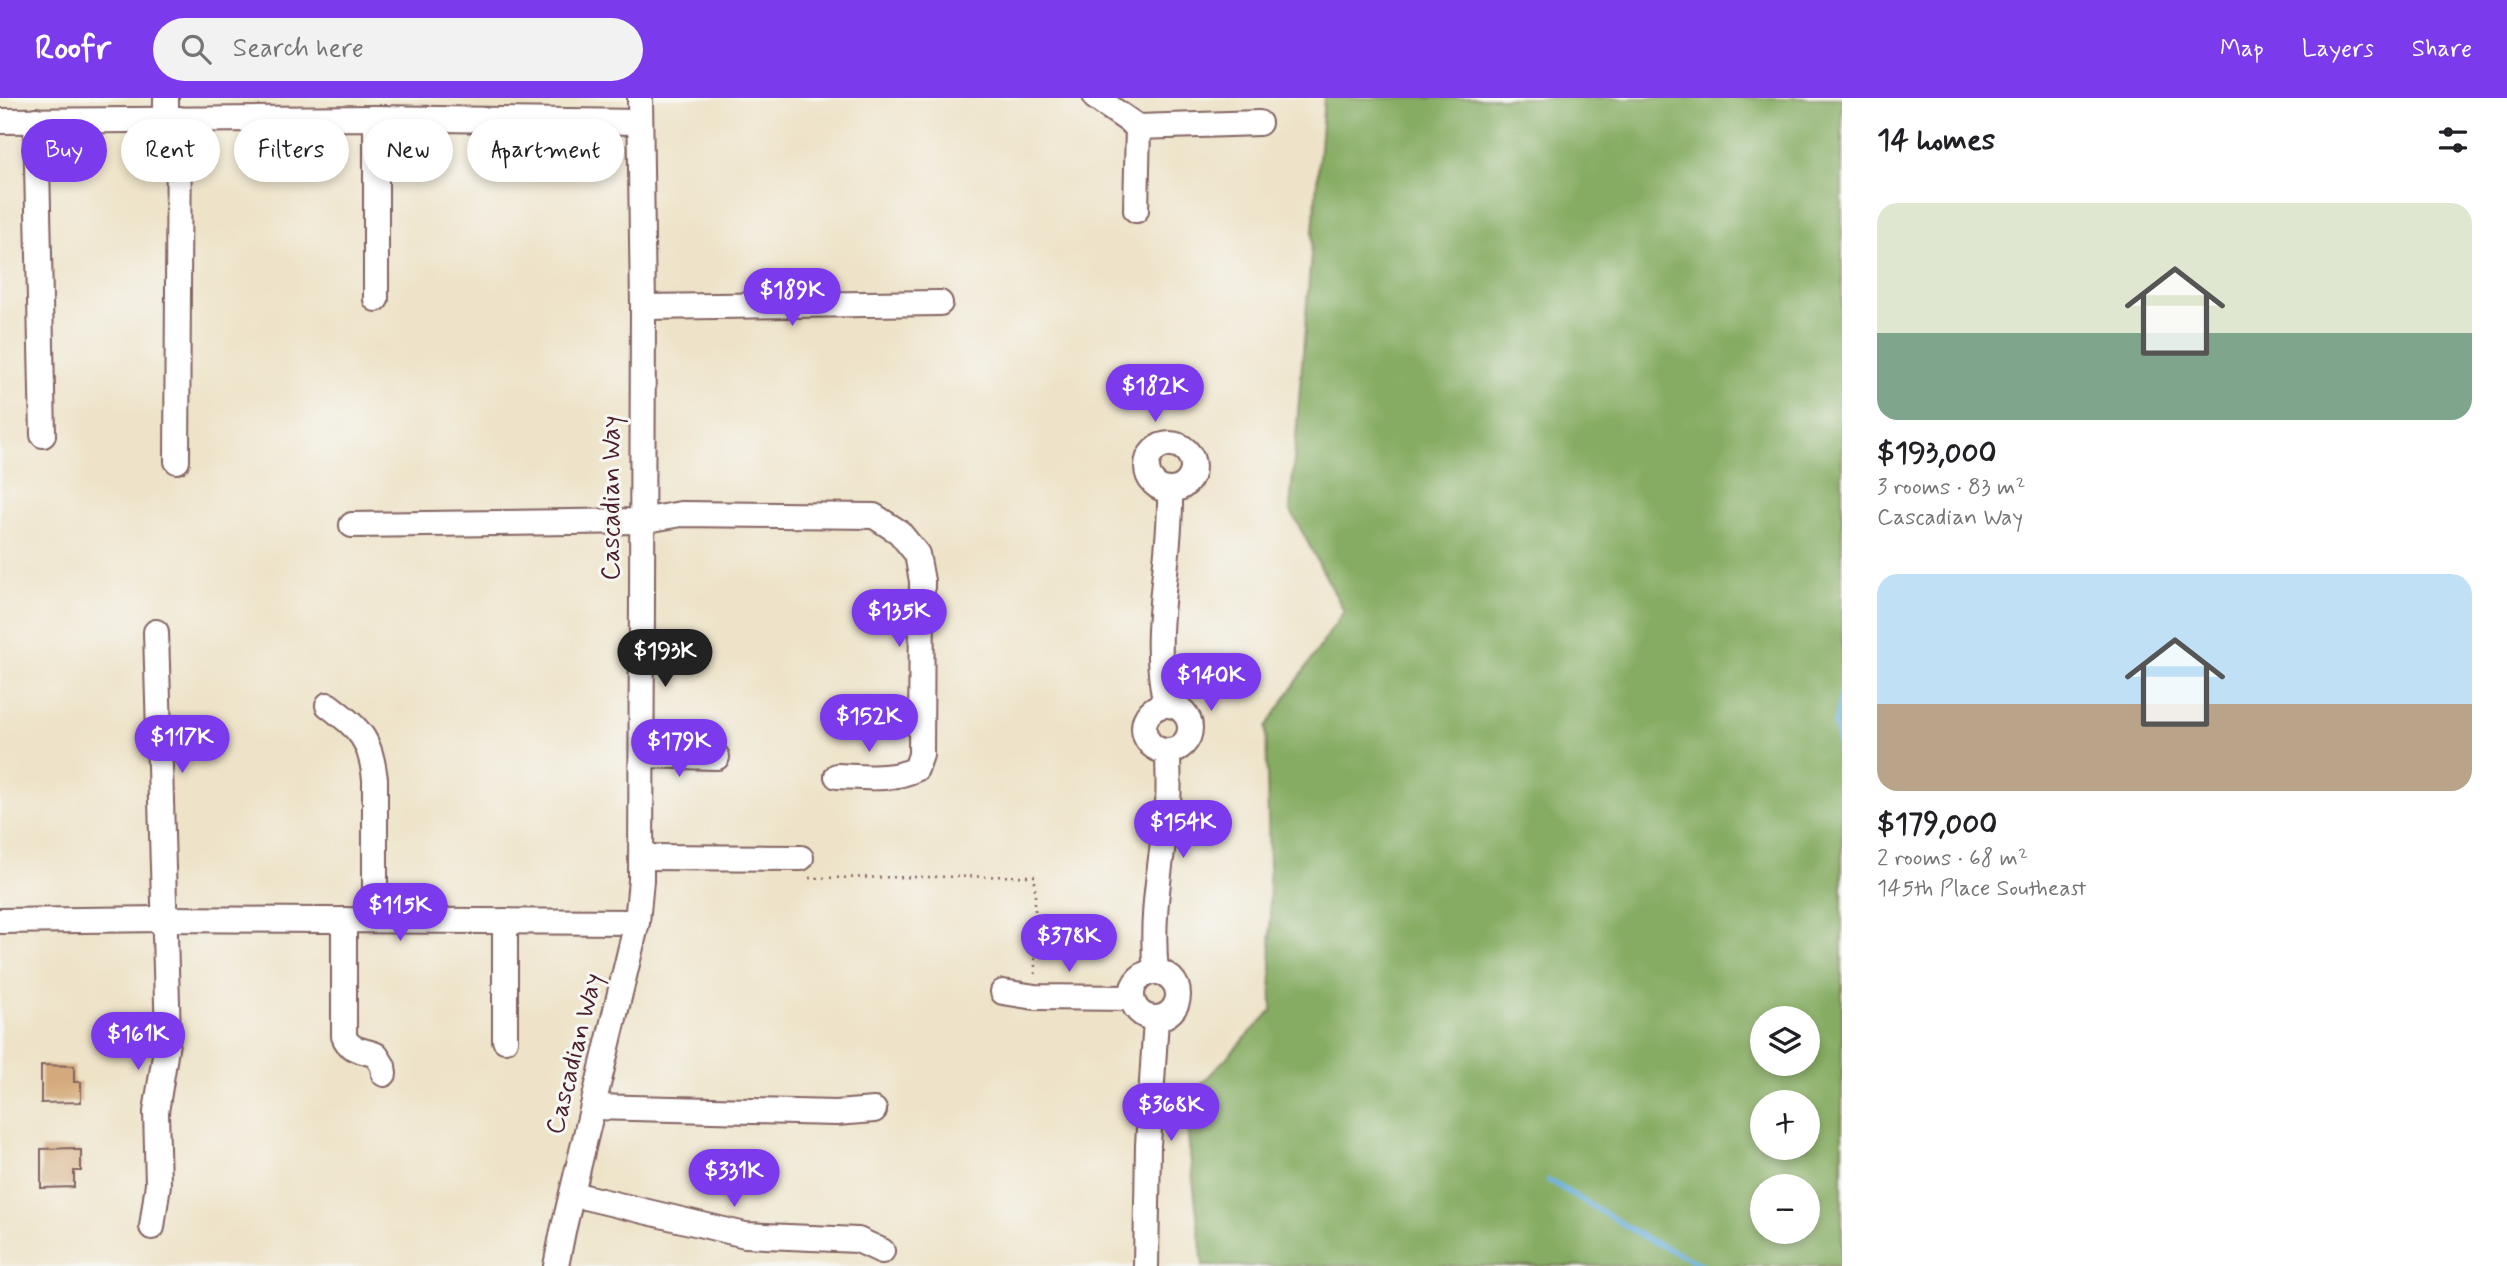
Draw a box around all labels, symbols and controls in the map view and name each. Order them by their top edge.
search box [153,18,643,81]
text: Roofr [35,27,111,71]
icon: search [177,30,215,68]
text: Search here [233,32,364,66]
text: Map [2220,34,2264,65]
text: Layers [2302,34,2374,65]
text: Share [2412,34,2472,65]
chip: Buy [21,119,107,182]
chip: Rent [121,119,220,182]
chip: Filters [234,119,349,182]
chip: New [363,119,453,182]
chip: Apartment [467,119,624,182]
text: 14 homes [1877,121,1995,160]
icon: filters [2434,121,2472,159]
icon: home [2112,248,2238,374]
pin: $189K [743,268,841,328]
text: $189K [760,276,824,306]
pin: $182K [1106,364,1204,424]
text: $182K [1122,372,1188,402]
street label: Cascadian Way [595,415,629,581]
text: $193,000 [1877,434,1997,473]
text: 3 rooms · 83 m² [1877,473,2025,503]
text: Cascadian Way [1877,503,2023,533]
pin: $135K [850,589,948,649]
text: $135K [868,597,930,627]
icon: home [2112,619,2238,745]
pin: $193K [616,630,714,689]
text: $193K [633,637,697,667]
pin: $140K [1162,654,1260,713]
text: $140K [1177,661,1245,691]
pin: $152K [820,694,918,754]
text: $152K [836,702,902,732]
pin: $117K [133,716,231,775]
pin: $179K [630,720,728,779]
text: $117K [151,723,213,753]
text: $179K [647,727,711,757]
pin: $154K [1134,800,1232,860]
text: $179,000 [1877,805,1997,844]
text: $154K [1150,808,1216,838]
text: 2 rooms · 68 m² [1877,844,2028,874]
text: 145th Place Southeast [1877,874,2086,904]
pin: $115K [351,884,449,943]
text: $115K [369,891,431,921]
pin: $378K [1020,914,1118,974]
text: $378K [1037,922,1101,952]
street label: Cascadian Way [539,970,611,1138]
map controls [1750,1006,1820,1244]
button: layers [1750,1006,1820,1076]
pin: $161K [89,1012,187,1072]
text: $161K [107,1020,169,1050]
pin: $368K [1122,1084,1220,1143]
button: + [1750,1090,1820,1160]
text: $368K [1138,1091,1204,1121]
pin: $331K [685,1150,783,1209]
text: $331K [705,1157,763,1187]
button: − [1750,1174,1820,1244]

